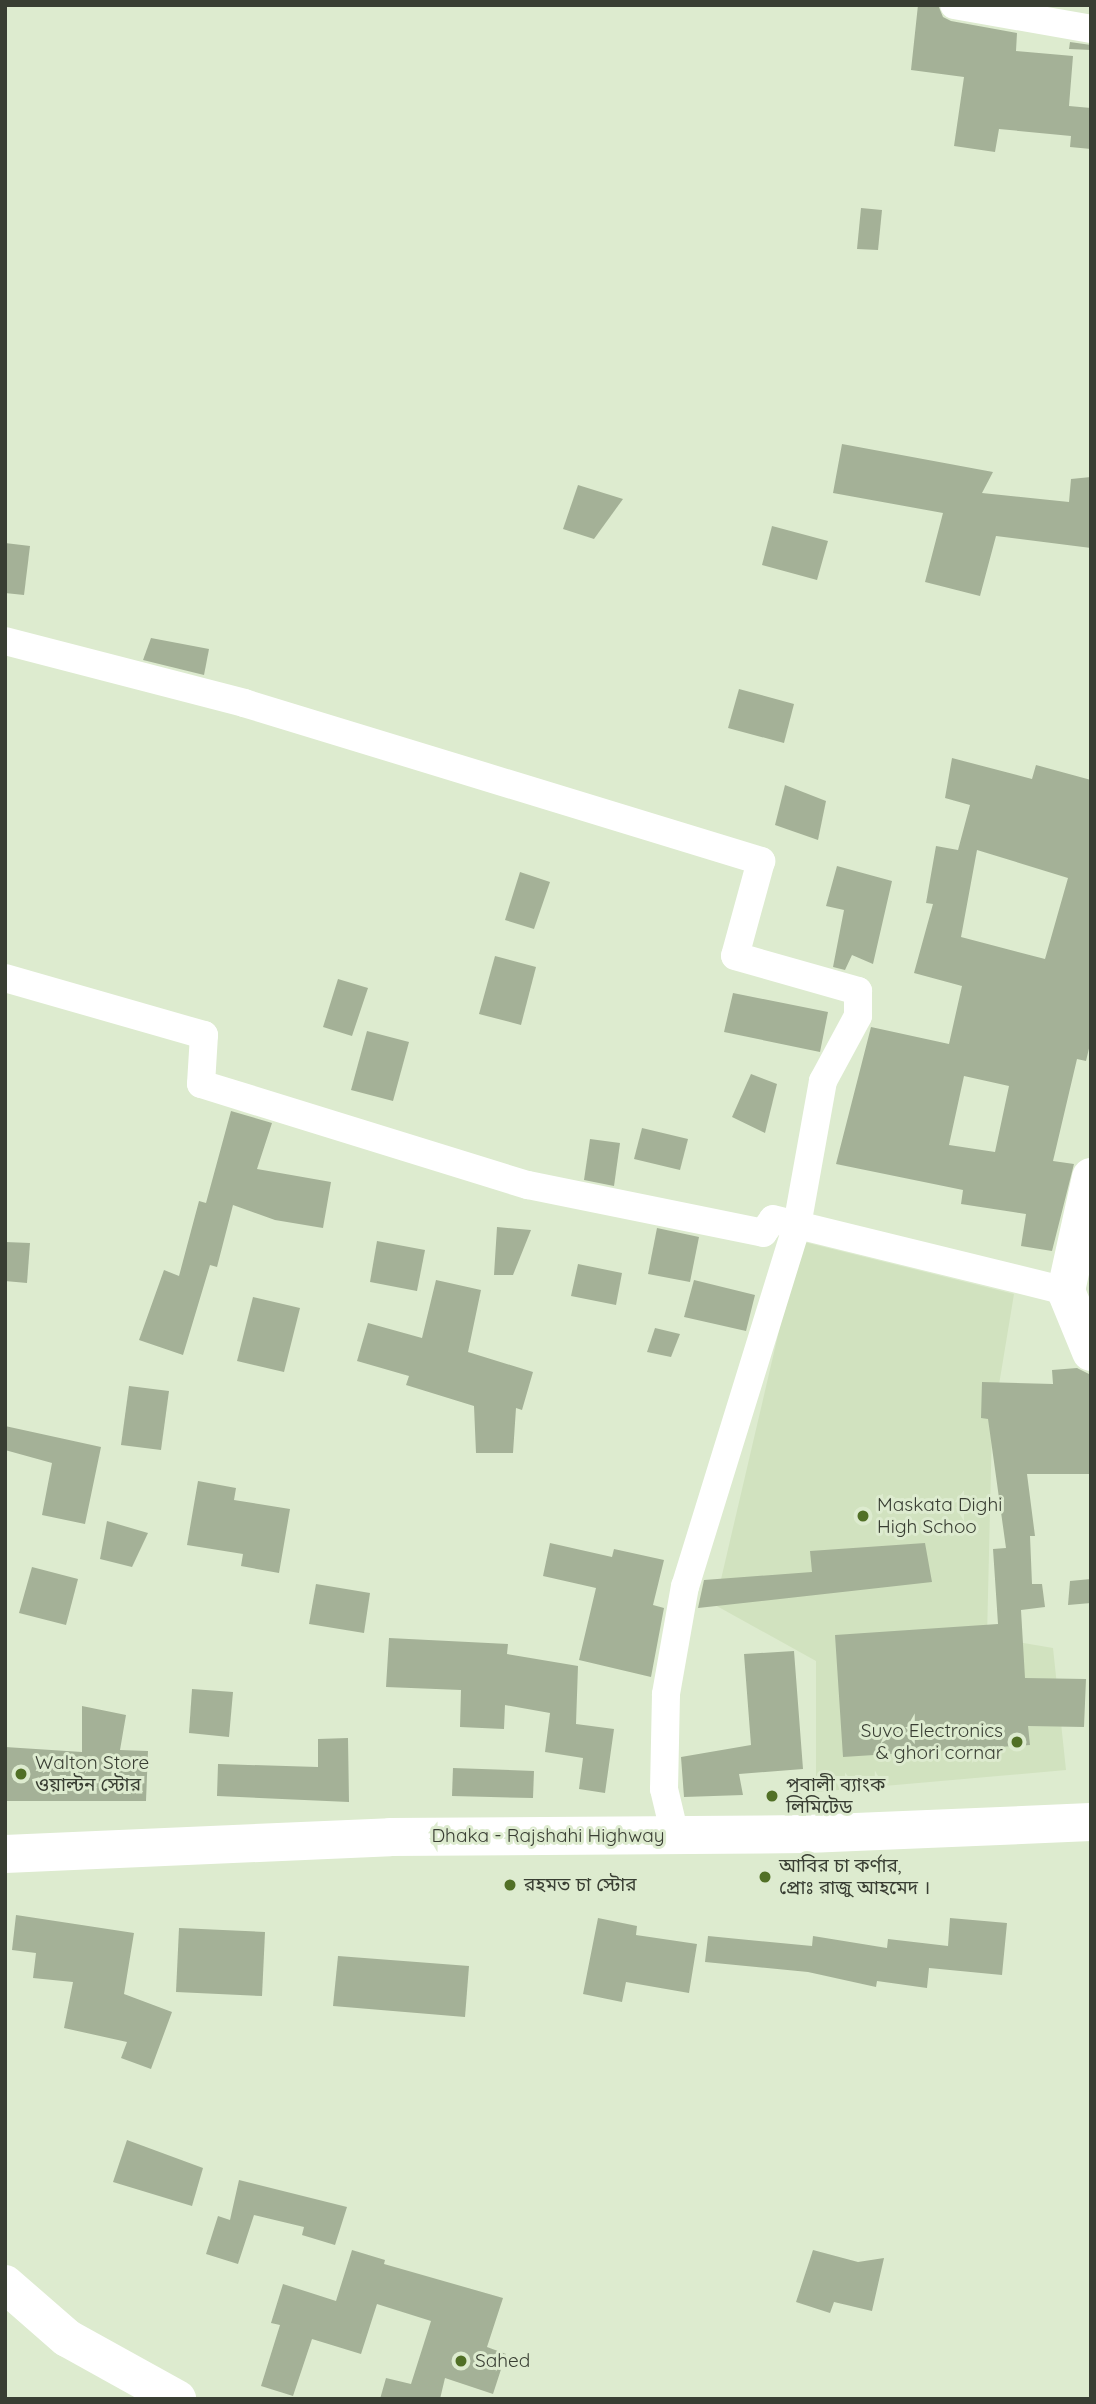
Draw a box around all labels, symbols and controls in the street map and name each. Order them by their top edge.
place label: Maskata Dighi High Schoo [877,1494,1002,1538]
marker: Maskata Dighi High Schoo [855,1508,871,1524]
place label: Suvo Electronics & ghori cornar [861,1720,1003,1764]
marker: Suvo Electronics & ghori cornar [1009,1734,1025,1750]
place label: Walton Store ওয়াল্টন স্টোর [35,1752,149,1796]
marker: Walton Store ওয়াল্টন স্টোর [13,1766,29,1782]
place label: পূবালী ব্যাংক লিমিটেড [786,1774,885,1818]
marker: পূবালী ব্যাংক লিমিটেড [764,1788,780,1804]
street label: Dhaka - Rajshahi Highway [431,1825,665,1847]
place label: আবির চা কর্ণার, প্রোঃ রাজু আহমেদ । [779,1855,930,1899]
marker: আবির চা কর্ণার, প্রোঃ রাজু আহমেদ । [757,1869,773,1885]
place label: রহমত চা স্টোর [524,1874,637,1896]
marker: রহমত চা স্টোর [502,1877,518,1893]
place label: Sahed [475,2350,530,2372]
marker: Sahed [453,2353,469,2369]

